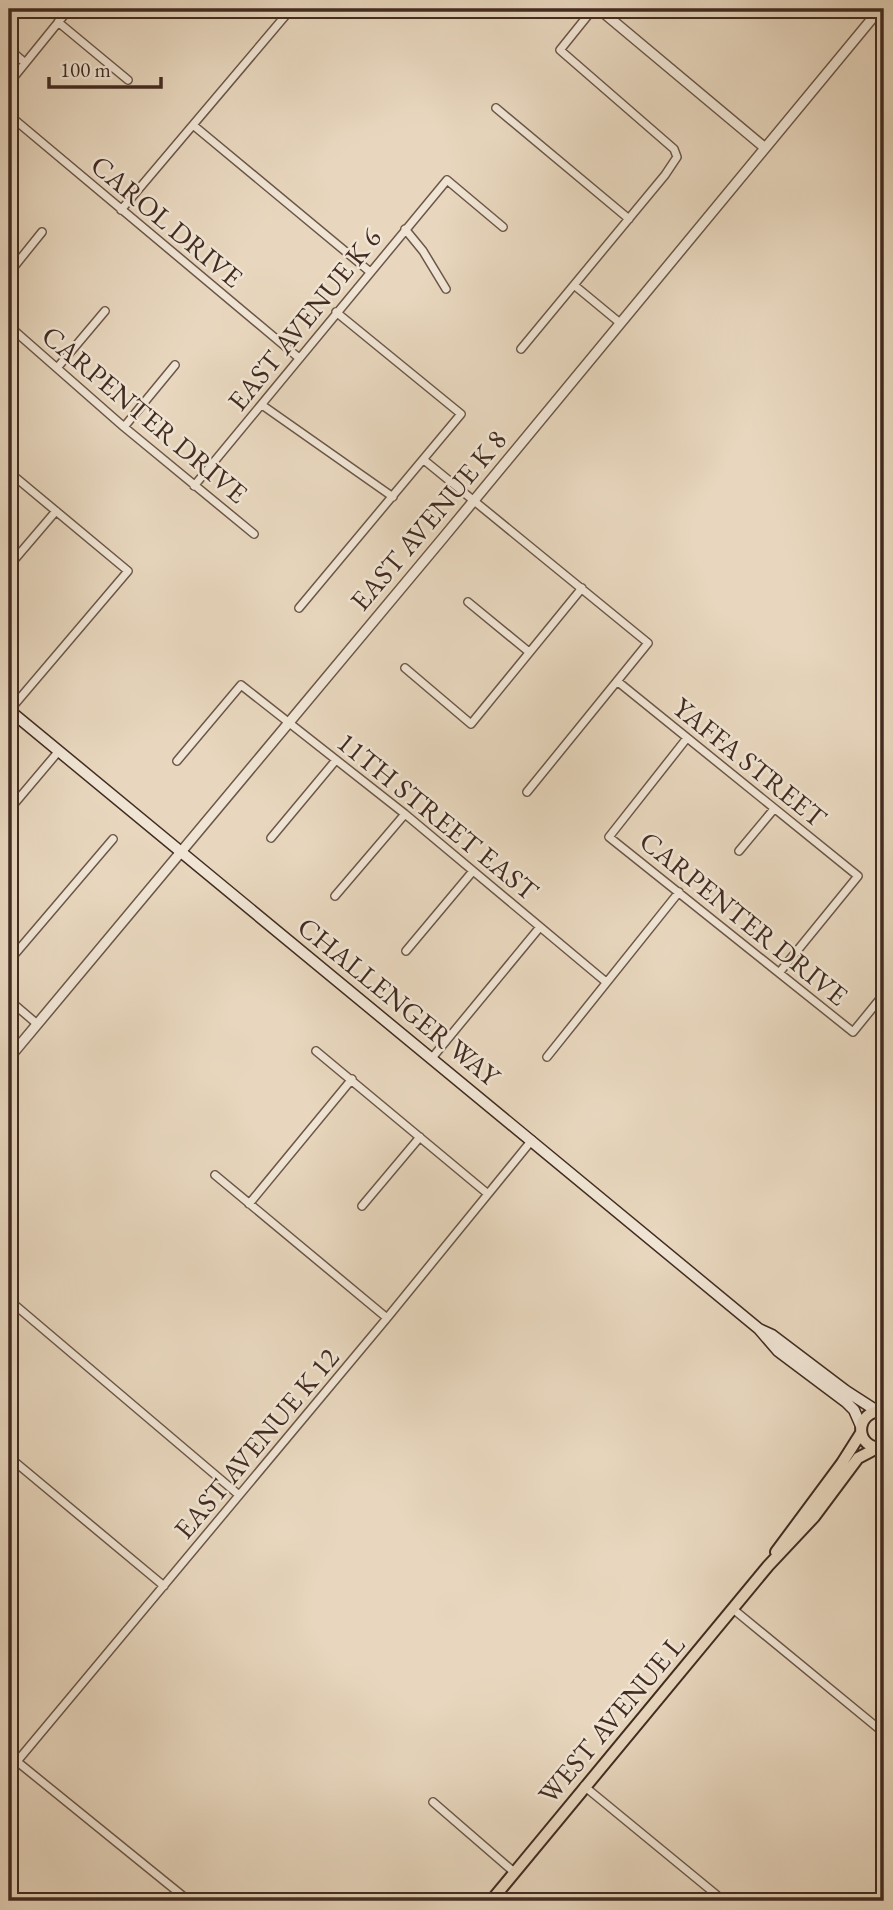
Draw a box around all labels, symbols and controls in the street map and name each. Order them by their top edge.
scale bar [49,46,161,90]
text: 100 m [60,56,111,83]
street label: CAROL DRIVE [84,147,251,295]
street label: EAST AVENUE K 6 [219,220,389,418]
street label: CARPENTER DRIVE [35,317,256,511]
street label: EAST AVENUE K 8 [342,422,514,618]
street label: YAFFA STREET [666,689,834,835]
street label: 11TH STREET EAST [330,724,546,908]
street label: CARPENTER DRIVE [632,823,856,1013]
street label: CHALLENGER WAY [291,908,509,1095]
street label: EAST AVENUE K 12 [166,1340,347,1546]
street label: WEST AVENUE L [530,1627,693,1811]

